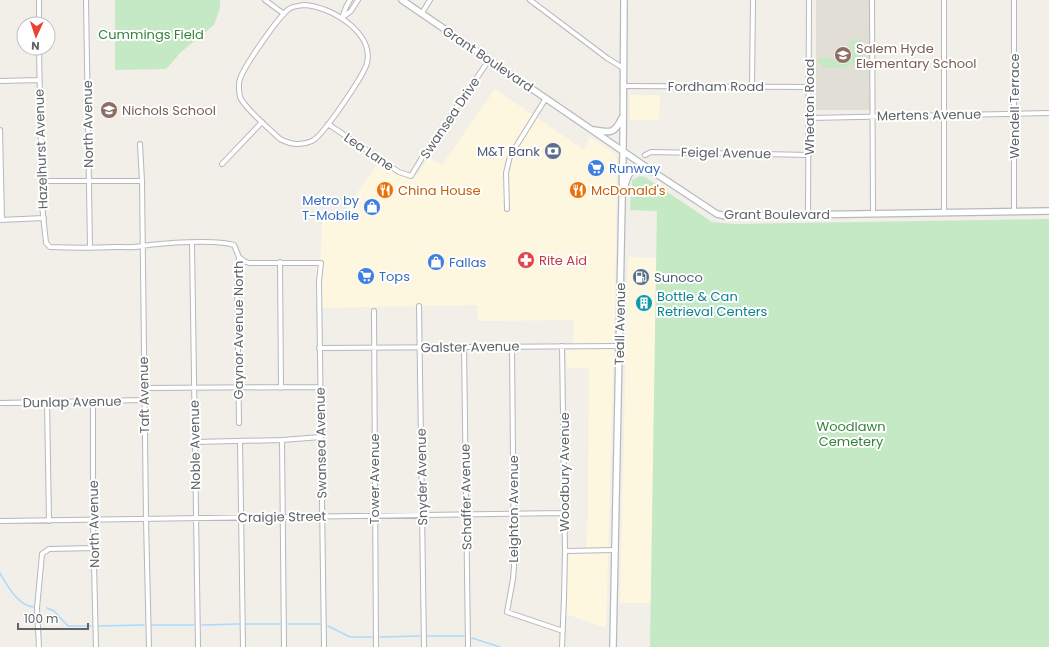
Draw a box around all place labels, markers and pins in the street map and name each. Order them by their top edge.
place label: Salem Hyde Elementary School [856,39,977,73]
school or university icon: Salem Hyde Elementary School [833,45,853,65]
school or university icon: Nichols School [99,100,119,120]
place label: Nichols School [122,101,216,120]
bank icon: M&T Bank [543,141,563,161]
place label: M&T Bank [477,142,540,161]
supermarket icon: Runway [586,158,606,178]
place label: Runway [609,159,661,178]
restaurant icon: China House [375,180,395,200]
restaurant icon: McDonald's [568,180,588,200]
place label: China House [398,181,481,200]
place label: McDonald's [591,181,666,200]
place label: Metro by T-Mobile [302,191,360,225]
shop icon: Metro by T-Mobile [362,197,382,217]
pharmacy icon: Rite Aid [516,250,536,270]
place label: Rite Aid [539,251,587,270]
shop icon: Fallas [426,252,446,272]
place label: Fallas [449,253,487,272]
supermarket icon: Tops [356,266,376,286]
place label: Tops [379,267,410,286]
fuel station icon: Sunoco [631,267,651,287]
place label: Sunoco [654,268,703,287]
place label: Bottle & Can Retrieval Centers [657,287,768,321]
building icon: Bottle & Can Retrieval Centers [634,293,654,313]

